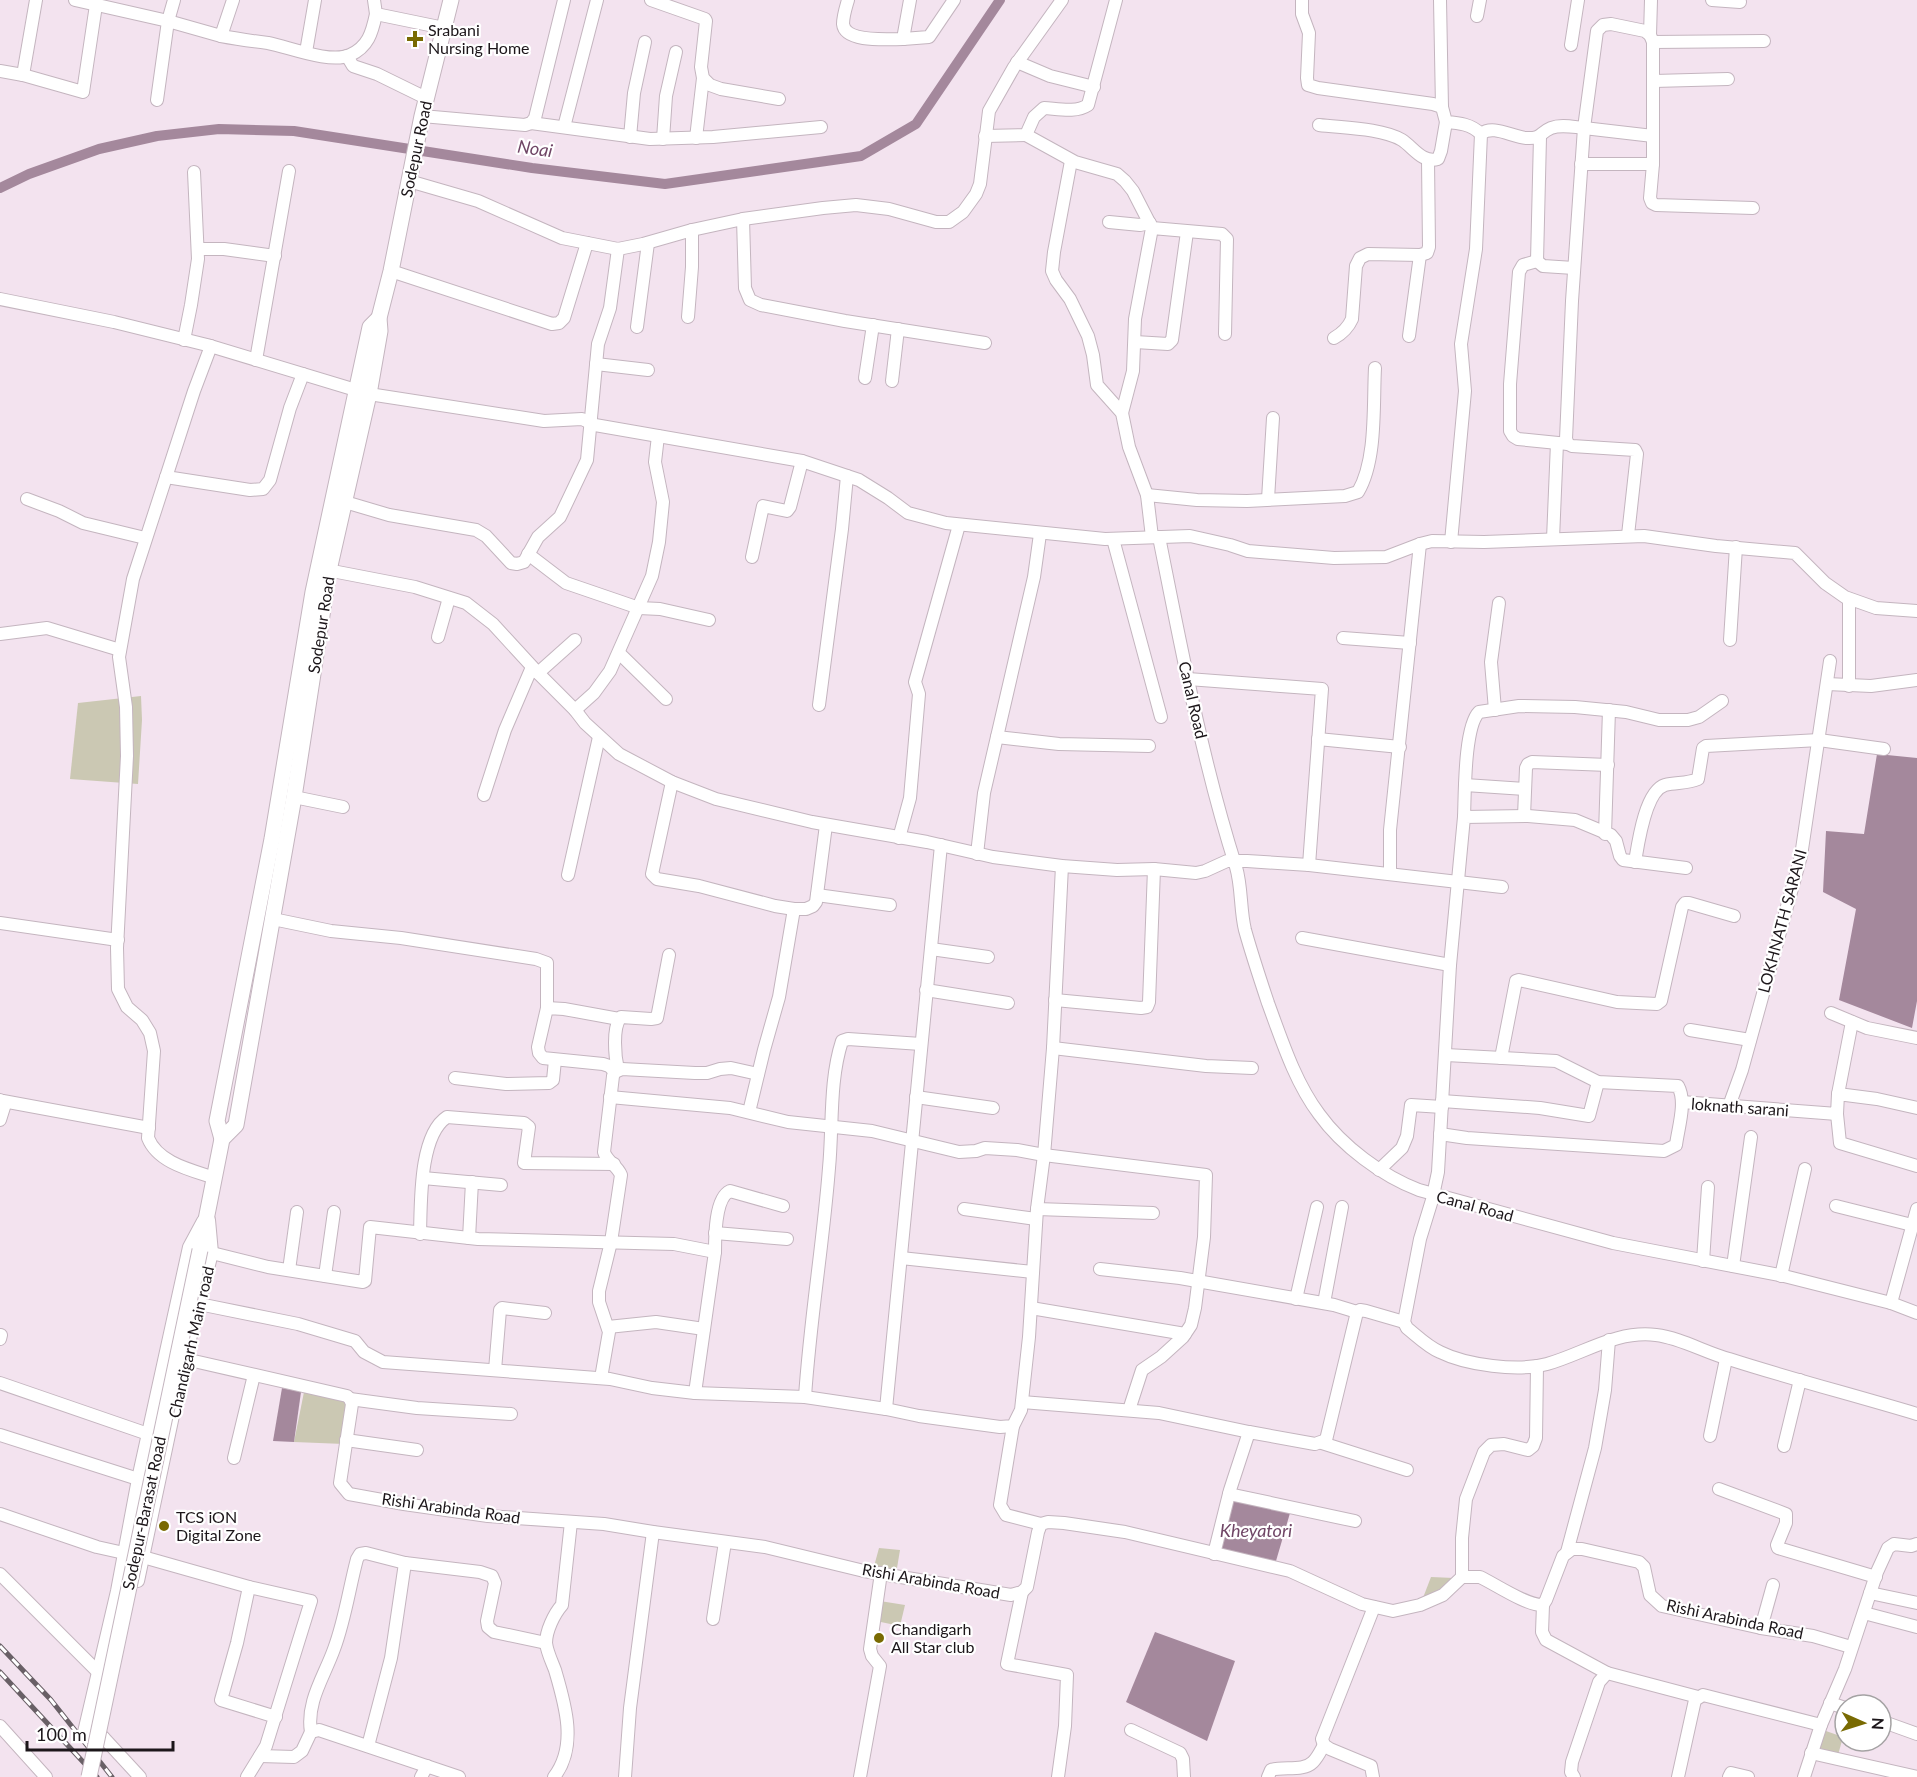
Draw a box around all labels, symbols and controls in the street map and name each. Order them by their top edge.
place label: Srabani Nursing Home [428,20,530,57]
marker: Srabani Nursing Home [406,30,424,48]
street label: Sodepur Road [396,99,435,199]
water label: Noai [516,135,554,161]
street label: Sodepur Road [303,575,338,675]
street label: Canal Road [1175,659,1212,740]
street label: LOKHNATH SARANI [1753,847,1810,995]
street label: loknath sarani [1691,1094,1789,1119]
street label: Canal Road [1435,1186,1516,1225]
street label: Chandigarh Main road [164,1264,217,1420]
street label: Sodepur-Barasat Road [118,1434,169,1591]
street label: Rishi Arabinda Road [381,1488,522,1527]
place label: TCS iON Digital Zone [176,1507,261,1544]
marker: TCS iON Digital Zone [157,1519,171,1533]
water label: Kheyatori [1220,1519,1292,1541]
street label: Rishi Arabinda Road [861,1559,1002,1602]
street label: Rishi Arabinda Road [1665,1595,1805,1642]
place label: Chandigarh All Star club [891,1619,974,1656]
marker: Chandigarh All Star club [872,1631,886,1645]
north arrow [1833,1693,1893,1753]
scale bar [27,1714,172,1752]
text: N [1869,1717,1888,1730]
text: 100 m [36,1723,87,1745]

